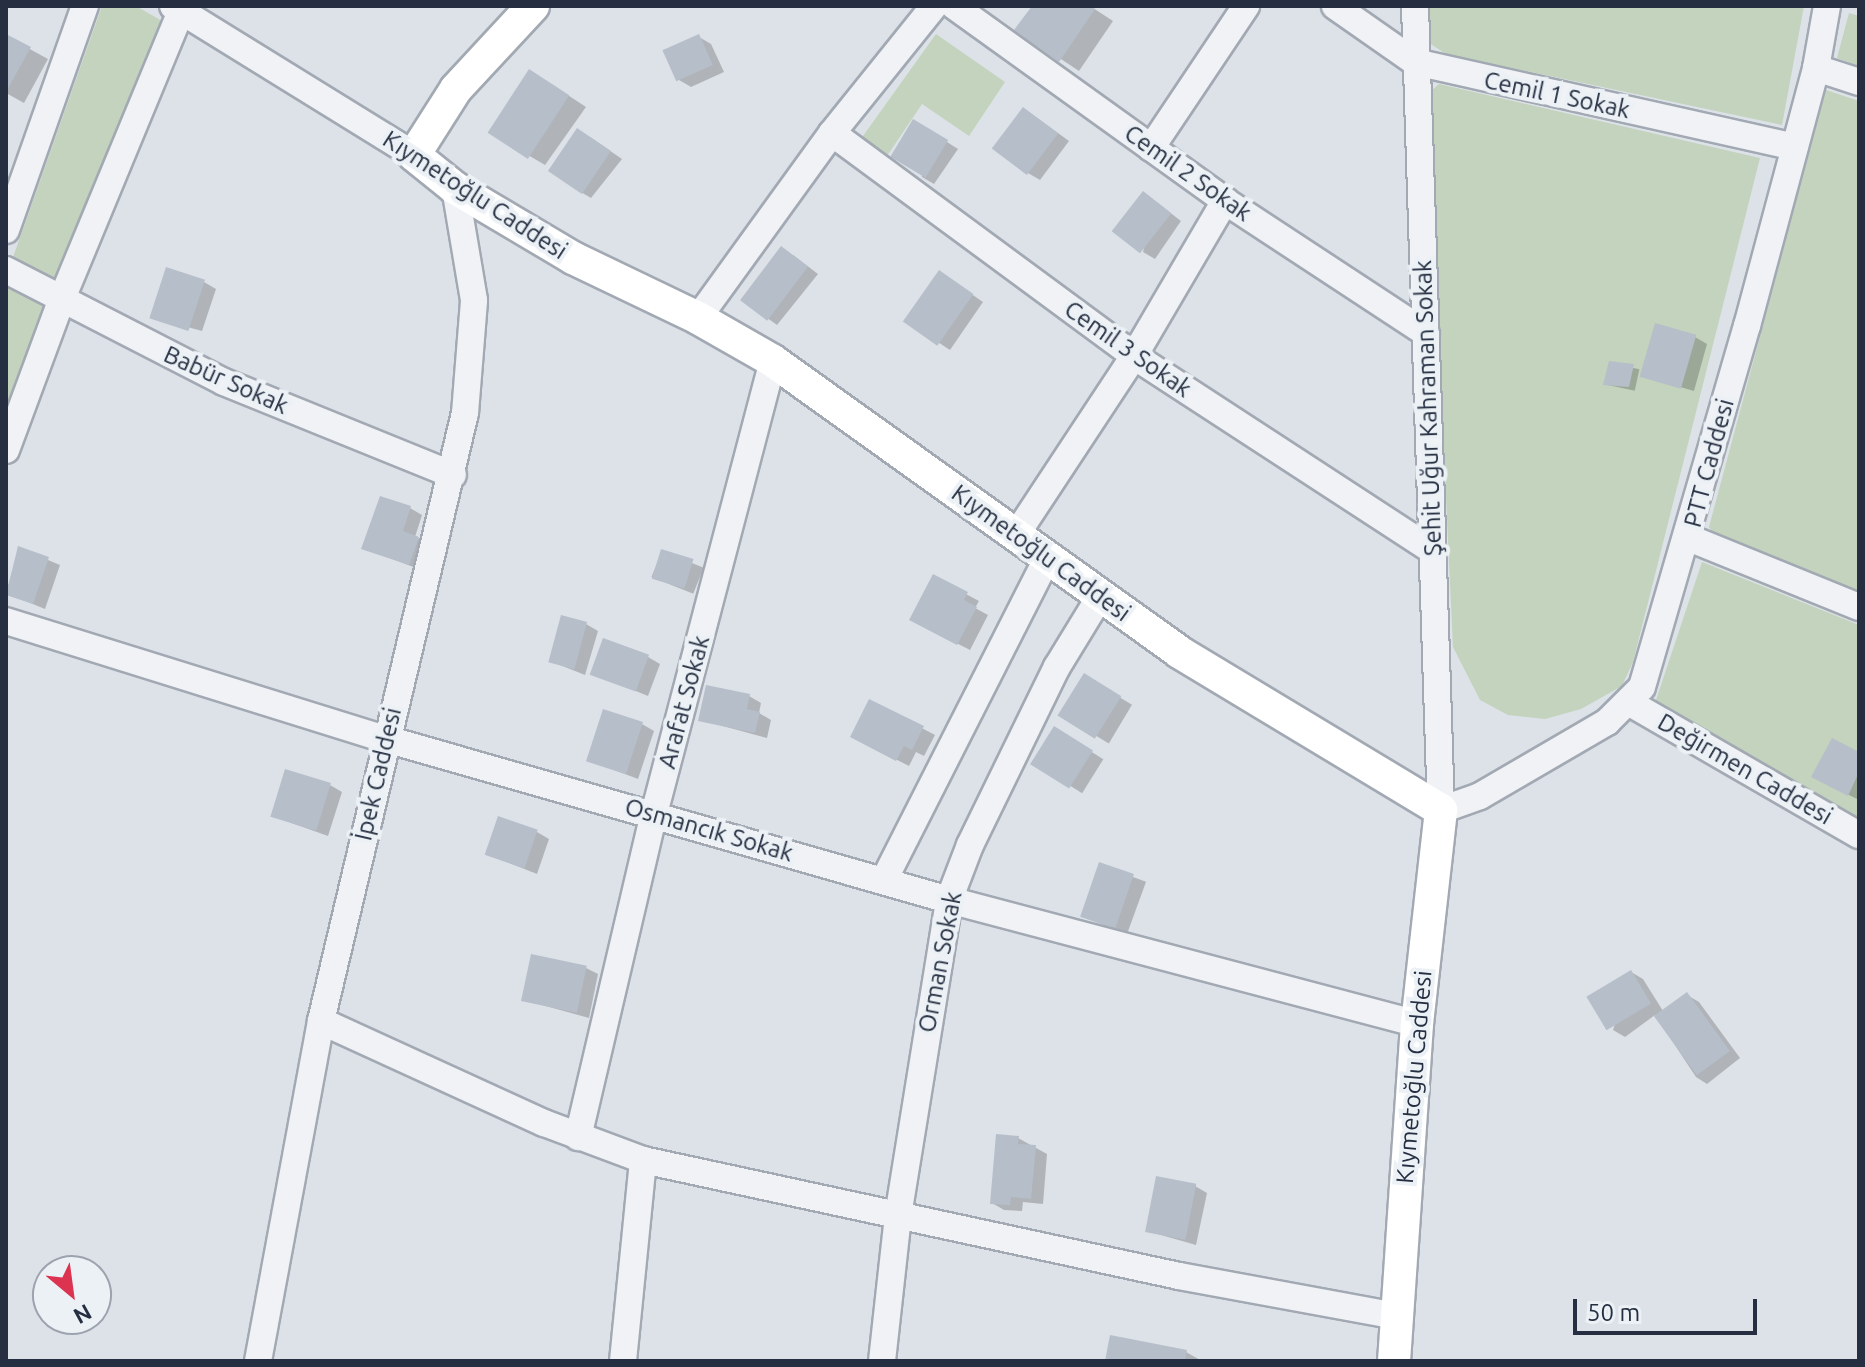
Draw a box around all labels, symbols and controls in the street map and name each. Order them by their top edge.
street label: Cemil 1 Sokak [1481,65,1633,125]
street label: Cemil 2 Sokak [1119,119,1257,227]
street label: Kıymetoğlu Caddesi [378,125,572,265]
street label: Şehit Uğur Kahraman Sokak [1408,259,1448,557]
street label: Cemil 3 Sokak [1059,295,1197,403]
street label: Babür Sokak [159,340,293,420]
street label: PTT Caddesi [1678,396,1740,530]
street label: Kıymetoğlu Caddesi [946,479,1136,627]
street label: Arafat Sokak [652,632,716,772]
street label: İpek Caddesi [349,705,407,843]
street label: Değirmen Caddesi [1653,707,1837,831]
street label: Osmancık Sokak [622,792,796,868]
street label: Orman Sokak [912,889,968,1035]
street label: Kıymetoğlu Caddesi [1390,969,1438,1185]
north arrow [32,1255,112,1335]
scale bar [1577,1283,1761,1333]
text: 50 m [1587,1299,1640,1326]
text: N [70,1300,96,1330]

